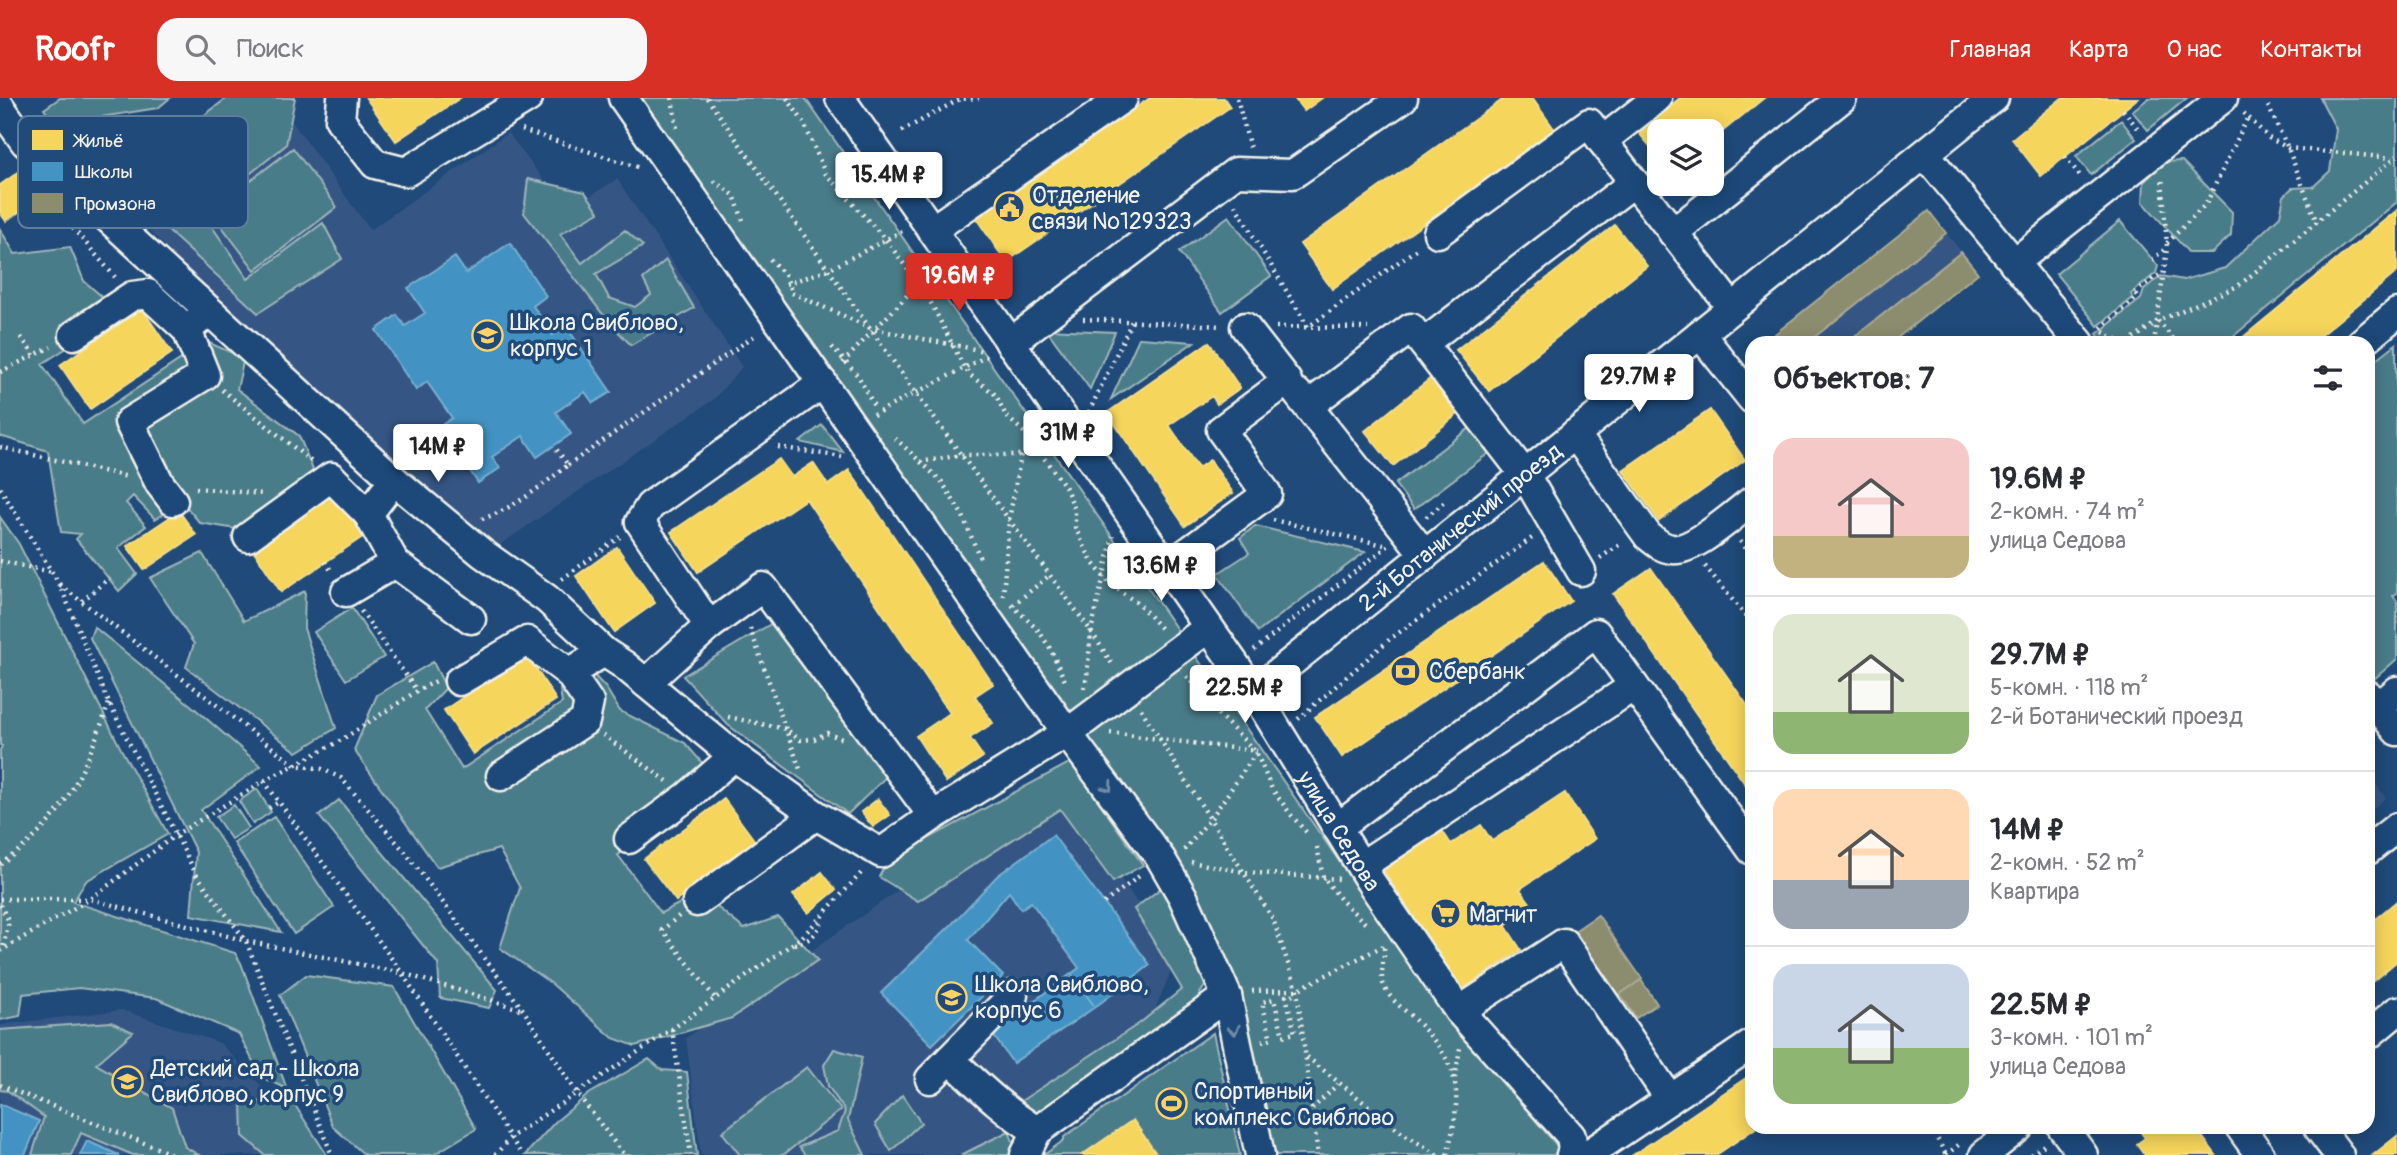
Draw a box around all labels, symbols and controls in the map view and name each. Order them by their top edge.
search box [157,18,647,81]
text: Roofr [35,29,115,70]
icon: search [181,30,219,68]
text: Поиск [237,33,305,65]
text: Главная [1950,35,2031,64]
text: Карта [2069,35,2129,64]
text: О нас [2167,35,2222,64]
text: Контакты [2260,35,2362,64]
legend [18,116,248,228]
map controls [1647,119,1724,196]
button: layers [1647,119,1724,196]
text: Жильё [72,129,124,153]
pin: 15.4M ₽ [824,152,954,212]
text: Школы [75,160,133,184]
text: 15.4M ₽ [851,160,927,189]
place label: Отделение связи №129323 [1032,181,1192,236]
public building icon: Отделение связи №129323 [992,191,1026,225]
text: Промзона [75,192,156,216]
pin: 19.6M ₽ [894,254,1024,313]
text: 19.6M ₽ [922,261,996,290]
place label: Школа Свиблово, корпус 1 [510,308,684,363]
school or university icon: Школа Свиблово, корпус 1 [470,318,504,352]
pin: 29.7M ₽ [1574,354,1704,414]
icon: filters [2309,359,2347,397]
text: Объектов: 7 [1773,360,1934,397]
text: 29.7M ₽ [1600,362,1678,391]
pin: 31M ₽ [1019,410,1117,470]
text: 31M ₽ [1039,418,1097,447]
pin: 14M ₽ [389,424,487,484]
text: 14M ₽ [409,432,467,461]
street label: 2-й Ботанический проезд [1353,437,1568,618]
text: 19.6M ₽ [1990,460,2087,497]
icon: home [1829,466,1913,550]
text: 2-комн. · 74 m² [1990,497,2145,526]
text: улица Седова [1990,526,2126,555]
pin: 13.6M ₽ [1096,544,1226,603]
text: 13.6M ₽ [1123,551,1199,580]
text: 29.7M ₽ [1990,636,2091,673]
icon: home [1829,642,1913,726]
bank icon: Сбербанк [1389,654,1423,688]
place label: Сбербанк [1429,657,1526,686]
pin: 22.5M ₽ [1180,666,1310,725]
text: 22.5M ₽ [1206,673,1284,702]
text: 5-комн. · 118 m² [1990,673,2148,702]
text: 2-й Ботанический проезд [1990,702,2243,731]
street label: улица Седова [1290,765,1387,897]
one-way arrow [1099,780,1112,792]
text: 14M ₽ [1990,811,2065,848]
icon: home [1829,817,1913,901]
text: 2-комн. · 52 m² [1990,848,2145,877]
text: Квартира [1990,877,2079,906]
supermarket icon: Магнит [1429,897,1463,931]
place label: Магнит [1469,900,1538,929]
place label: Школа Свиблово, корпус 6 [975,970,1149,1025]
school or university icon: Школа Свиблово, корпус 6 [935,980,969,1014]
text: 22.5M ₽ [1990,986,2092,1023]
icon: home [1829,992,1913,1076]
text: 3-комн. · 101 m² [1990,1023,2153,1052]
one-way arrow [1226,1024,1241,1036]
text: улица Седова [1990,1052,2126,1081]
place label: Детский сад - Школа Свиблово, корпус 9 [150,1054,359,1109]
school or university icon: Детский сад - Школа Свиблово, корпус 9 [111,1064,145,1098]
place label: Спортивный комплекс Свиблово [1194,1077,1394,1132]
sports icon: Спортивный комплекс Свиблово [1154,1087,1188,1121]

